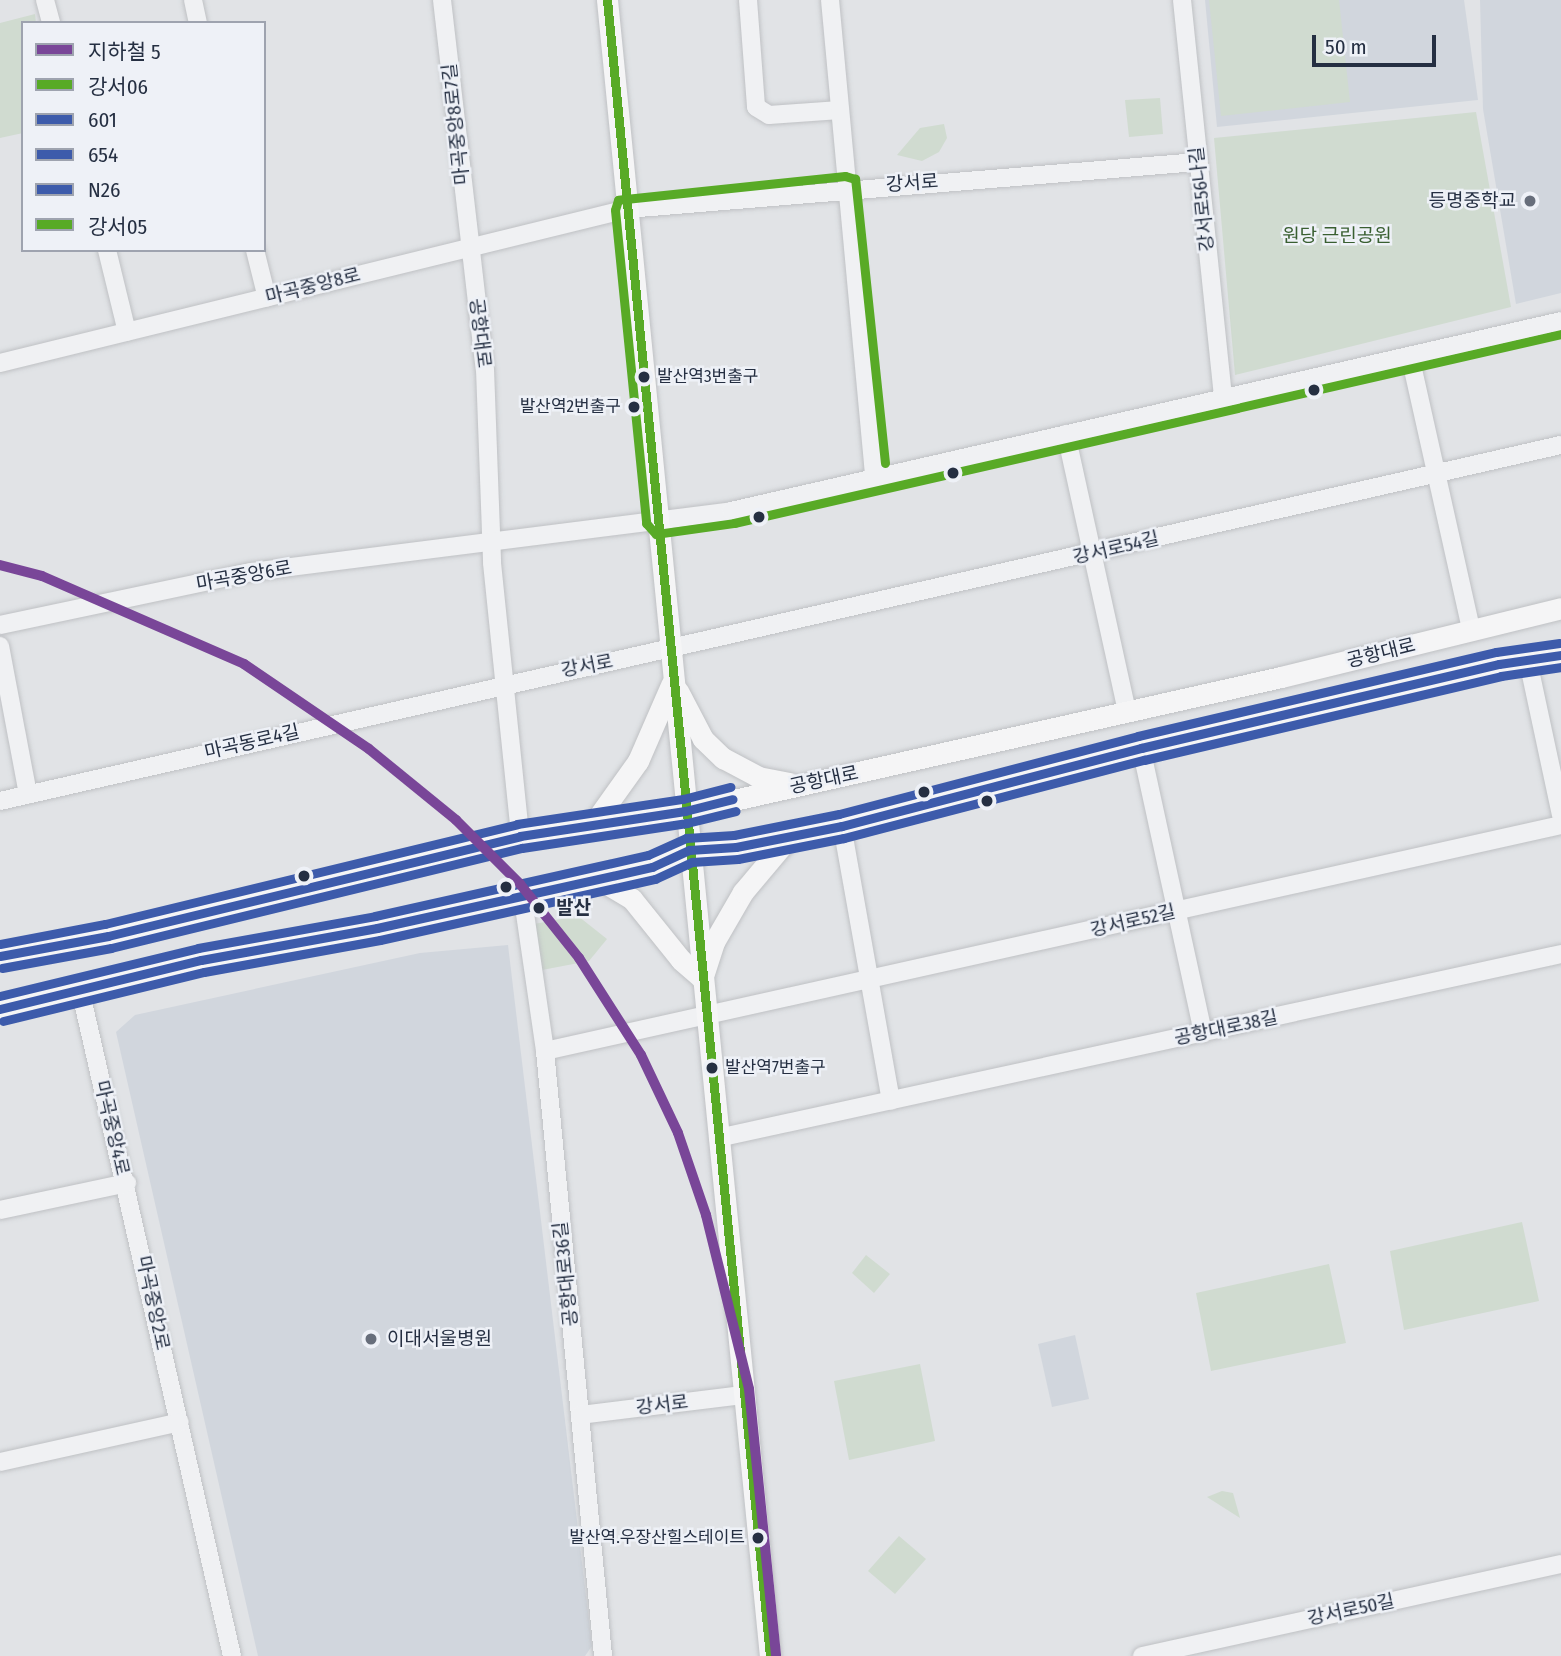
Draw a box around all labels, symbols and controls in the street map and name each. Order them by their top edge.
legend [21,21,266,252]
scale bar [1316,21,1440,65]
text: 50 m [1325,34,1367,60]
text: 지하철 5 [88,39,161,65]
street label: 마곡중앙8로7길 [438,62,474,186]
text: 강서06 [88,74,148,100]
text: 601 [88,107,117,133]
text: 654 [88,142,118,168]
street label: 강서로56나길 [1185,145,1219,253]
street label: 강서로 [885,170,939,196]
text: N26 [88,177,120,203]
place label: 등명중학교 [1429,190,1516,212]
marker: 등명중학교 [1522,193,1538,209]
text: 강서05 [88,214,147,240]
park label: 원당 근린공원 [1282,225,1392,247]
street label: 마곡중앙8로 [263,263,363,309]
street label: 공항대로 [464,297,496,369]
place label: 발산역3번출구 [657,367,759,387]
marker: 발산역3번출구 [637,370,651,384]
unlabelled marker [1307,383,1321,397]
place label: 발산역2번출구 [520,397,621,417]
marker: 발산역2번출구 [627,400,641,414]
unlabelled marker [946,466,960,480]
unlabelled marker [752,510,766,524]
street label: 강서로54길 [1071,527,1161,569]
street label: 마곡중앙6로 [194,556,294,596]
street label: 공항대로 [1344,633,1418,673]
street label: 강서로 [559,650,615,682]
street label: 마곡동로4길 [202,720,302,764]
street label: 공항대로 [787,762,861,798]
unlabelled marker [917,785,931,799]
unlabelled marker [980,794,994,808]
unlabelled marker [297,869,311,883]
unlabelled marker [499,880,513,894]
marker: 발산 [528,897,550,919]
place label: 발산 [556,897,591,919]
street label: 강서로52길 [1088,900,1178,942]
street label: 공항대로38길 [1172,1006,1280,1050]
place label: 발산역7번출구 [725,1058,826,1078]
marker: 발산역7번출구 [705,1061,719,1075]
street label: 마곡중앙4로 [90,1078,134,1178]
street label: 공항대로36길 [549,1220,583,1328]
street label: 마곡중앙2로 [132,1254,174,1352]
place label: 이대서울병원 [387,1328,492,1350]
marker: 이대서울병원 [361,1329,381,1349]
street label: 강서로 [635,1390,689,1420]
place label: 발산역.우장산힐스테이트 [569,1528,745,1548]
marker: 발산역.우장산힐스테이트 [751,1531,765,1545]
street label: 강서로50길 [1305,1590,1397,1630]

